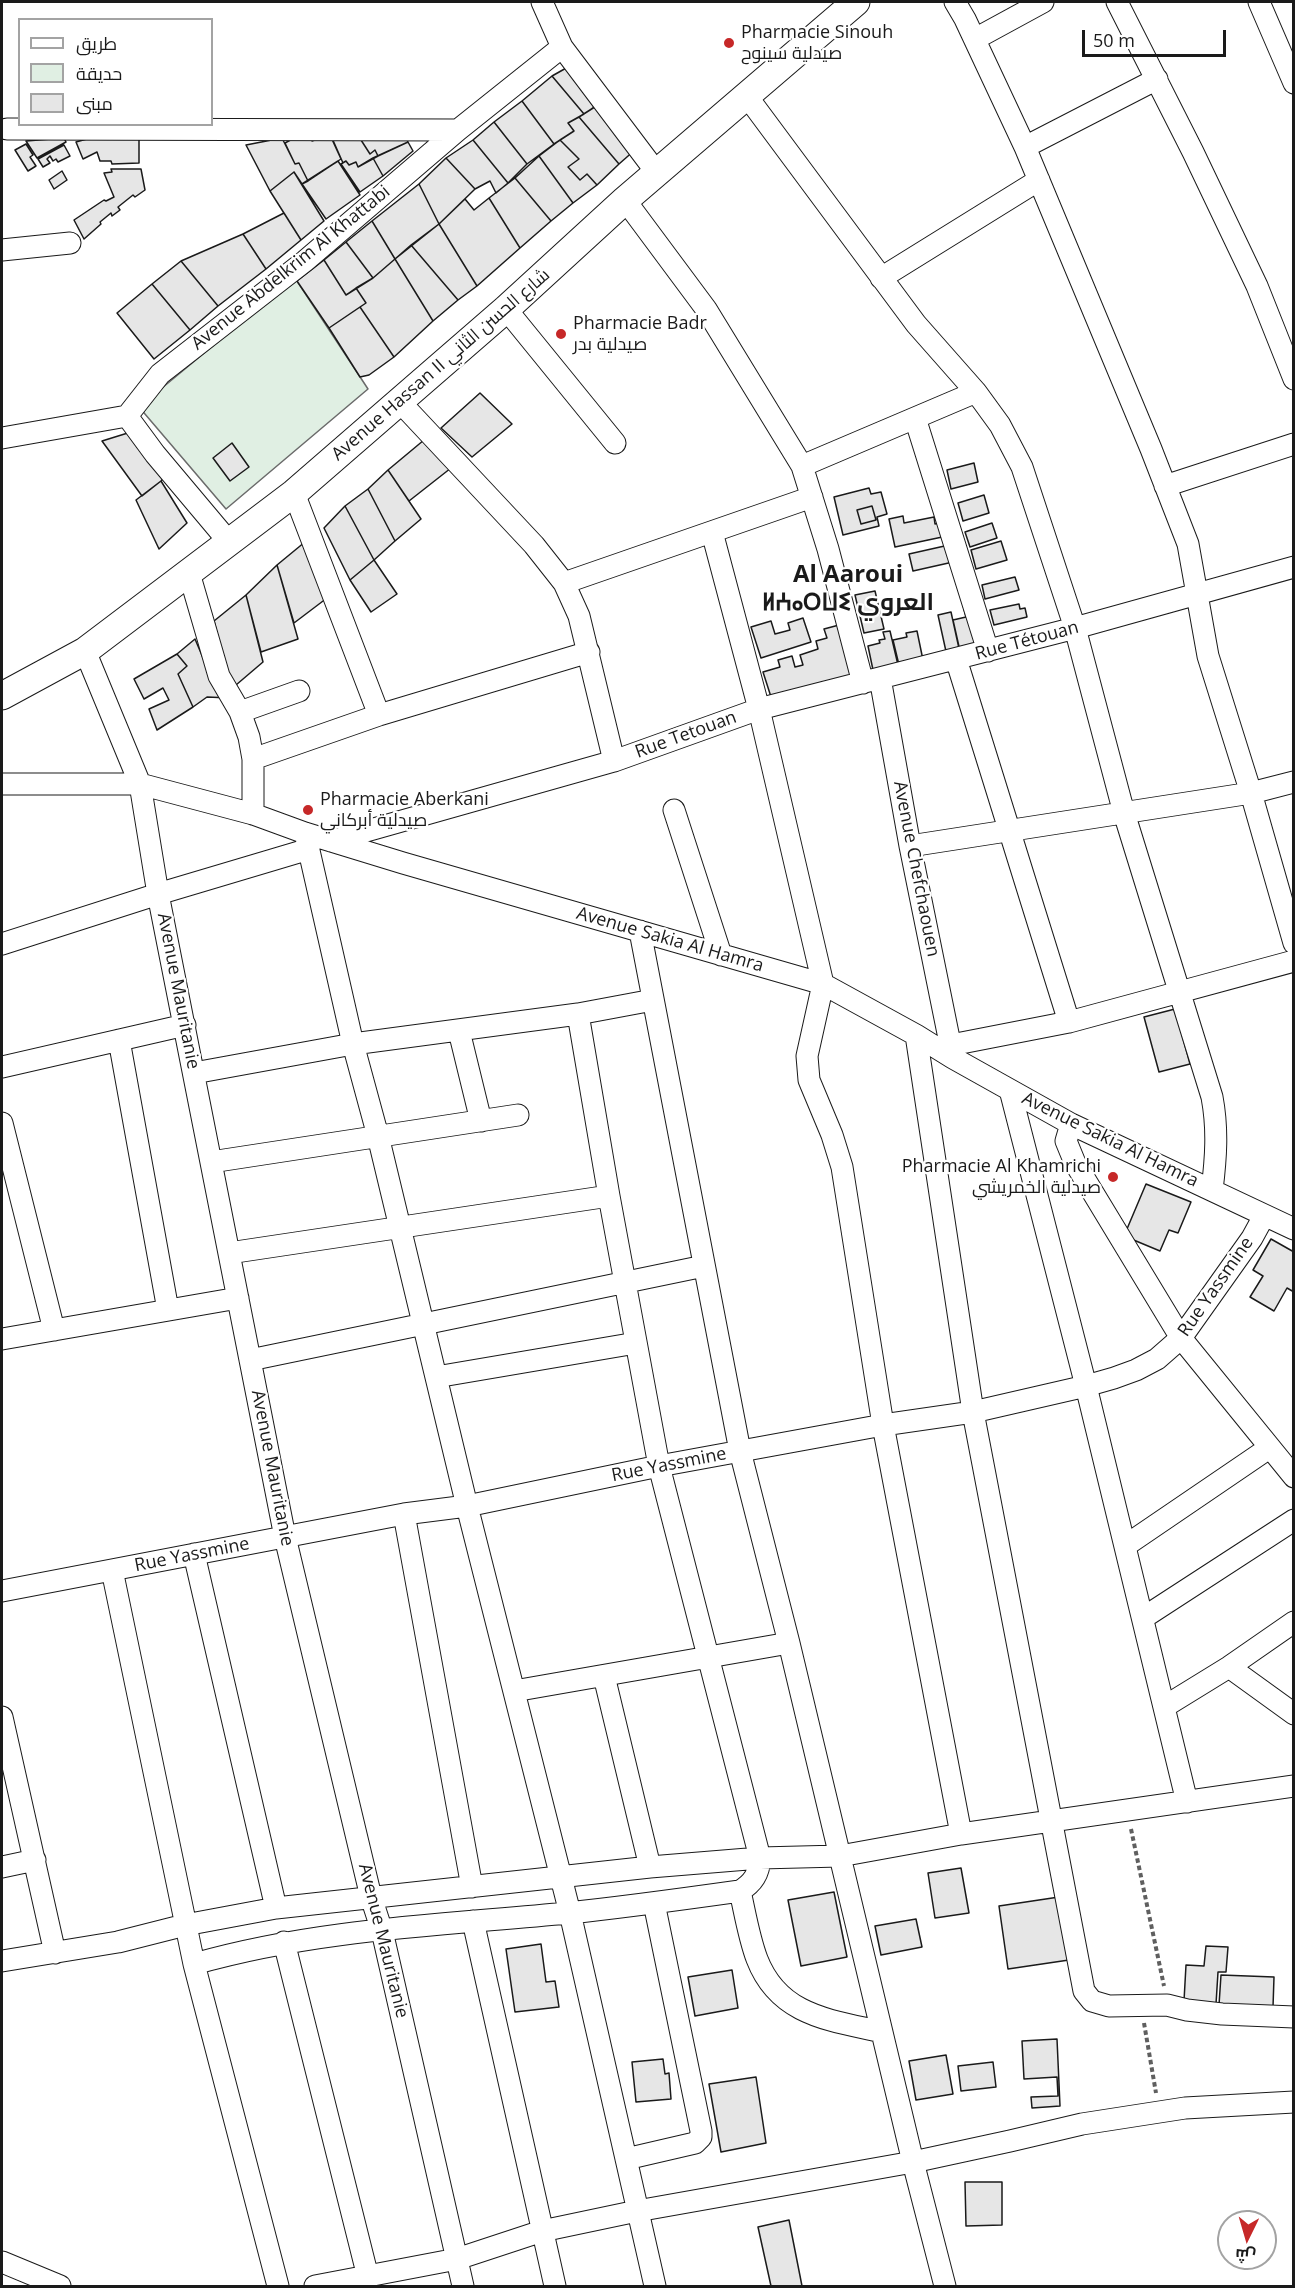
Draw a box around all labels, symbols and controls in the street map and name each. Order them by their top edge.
legend [18,18,213,126]
scale bar [1085,18,1229,56]
place label: Pharmacie Sinouh صيدلية سينوح [741,22,893,64]
text: 50 m [1093,28,1135,52]
text: طريق [76,31,117,55]
marker: Pharmacie Sinouh صيدلية سينوح [722,36,736,50]
text: حديقة [76,61,122,85]
text: مبنى [76,91,113,115]
street label: Avenue Abdelkrim Al Khattabi [187,181,395,355]
street label: Avenue Hassan II شارع الحسن الثاني [328,264,554,466]
place label: Pharmacie Badr صيدلية بدر [573,313,707,356]
marker: Pharmacie Badr صيدلية بدر [554,327,568,341]
district label: Al Aaroui ⵍⵄⴰⵔⵡⵉ العروي [762,561,934,617]
street label: Rue Tétouan [973,617,1081,665]
street label: Rue Tetouan [632,707,740,763]
street label: Avenue Chefchaouen [888,779,944,959]
place label: Pharmacie Aberkani صيدلية أبركاني [320,789,489,832]
marker: Pharmacie Aberkani صيدلية أبركاني [301,803,315,817]
street label: Avenue Sakia Al Hamra [574,903,766,977]
street label: Avenue Mauritanie [152,911,204,1071]
street label: Avenue Sakia Al Hamra [1018,1088,1202,1192]
place label: Pharmacie Al Khamrichi صيدلية الخمريشي [902,1156,1101,1198]
marker: Pharmacie Al Khamrichi صيدلية الخمريشي [1106,1170,1120,1184]
street label: Rue Yassmine [1174,1233,1258,1341]
street label: Avenue Mauritanie [246,1388,298,1548]
street label: Rue Yassmine [610,1443,728,1487]
street label: Rue Yassmine [133,1533,251,1577]
street label: Avenue Mauritanie [353,1861,413,2021]
north arrow [1217,2210,1277,2270]
text: ش [1234,2244,1257,2268]

